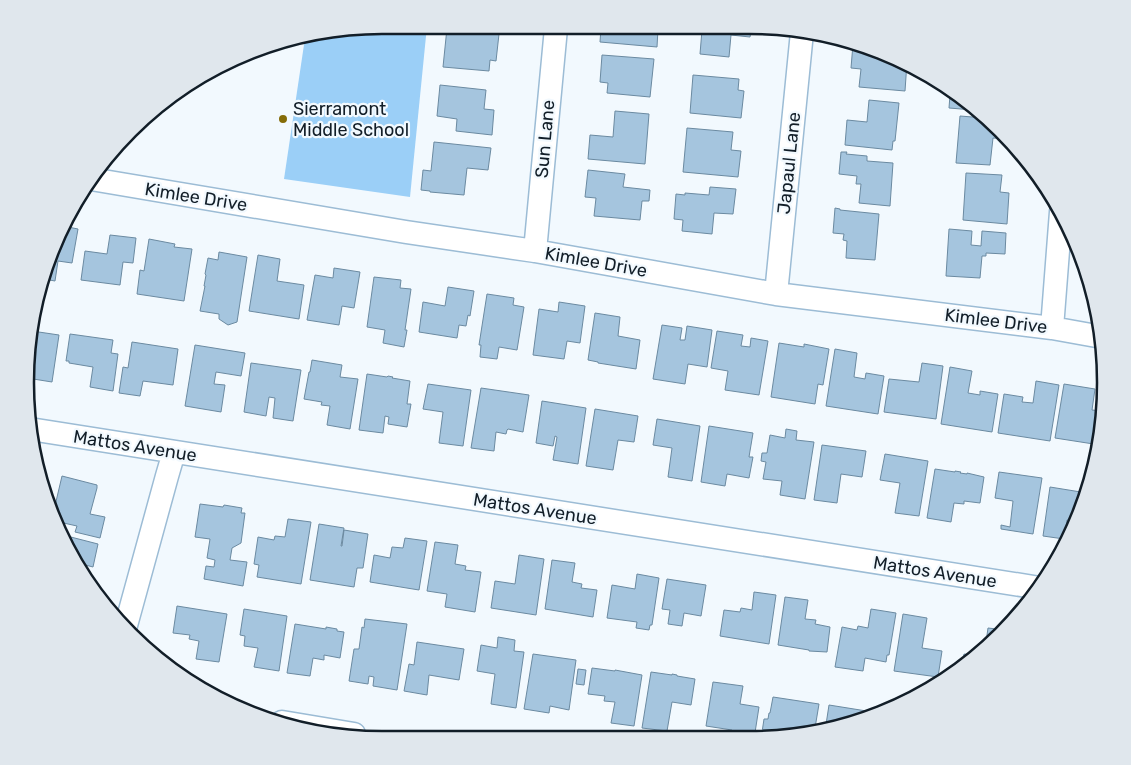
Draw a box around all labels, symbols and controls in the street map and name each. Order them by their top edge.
place label: Sierramont Middle School [293,98,409,141]
street label: Sun Lane [531,99,559,179]
street label: Japaul Lane [773,111,805,215]
marker: Sierramont Middle School [277,113,289,125]
street label: Kimlee Drive [143,178,249,216]
street label: Kimlee Drive [543,242,649,282]
street label: Kimlee Drive [943,304,1049,338]
street label: Mattos Avenue [72,425,198,467]
street label: Mattos Avenue [472,488,598,530]
street label: Mattos Avenue [872,551,998,593]

